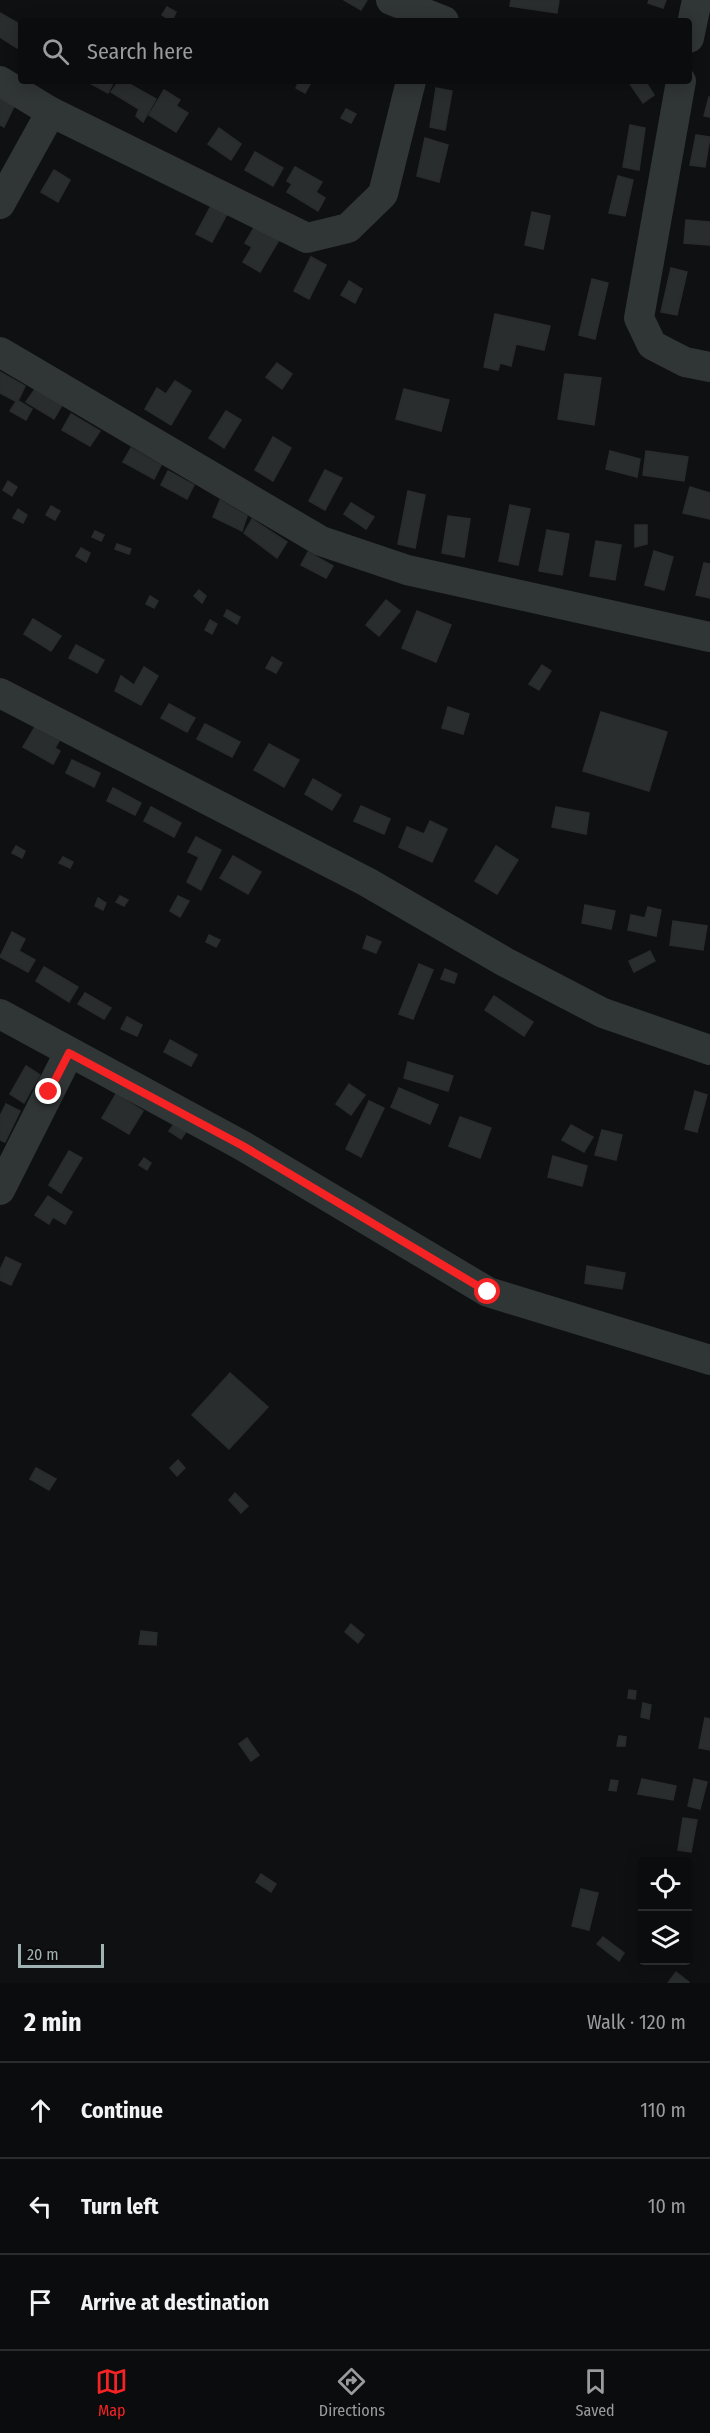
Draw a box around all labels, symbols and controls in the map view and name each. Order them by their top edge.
search box [18,18,692,84]
icon: search [39,35,72,68]
text: Search here [87,38,193,65]
route end [35,1078,61,1104]
route start [474,1278,500,1304]
map controls [638,1857,692,1965]
button: locate [638,1857,692,1911]
button: layers [638,1911,692,1965]
scale bar [18,1941,104,1968]
text: 20 m [27,1945,58,1964]
text: 2 min [24,2007,82,2038]
text: Walk · 120 m [587,2010,686,2034]
icon: ahead [24,2094,57,2127]
text: Continue [81,2097,163,2124]
text: 110 m [640,2098,686,2122]
icon: left [24,2190,57,2223]
text: Turn left [81,2193,159,2220]
text: 10 m [648,2194,686,2218]
icon: arrive [24,2286,57,2319]
text: Arrive at destination [81,2289,269,2316]
tab: Map [95,2365,128,2420]
tab: Directions [319,2365,385,2420]
tab: Saved [576,2365,615,2420]

